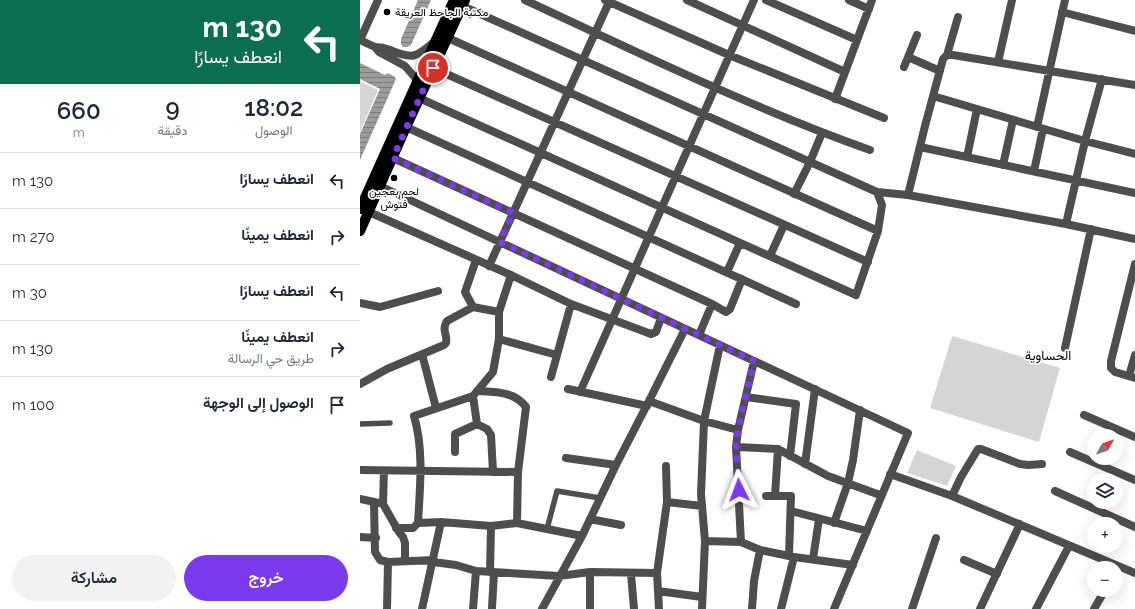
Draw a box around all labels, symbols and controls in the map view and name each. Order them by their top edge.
place label: مكتبة الجاحظ العريقة [395,6,488,19]
marker: مكتبة الجاحظ العريقة [382,7,392,17]
text: 130 m [203,11,282,44]
icon: left [296,16,348,68]
text: انعطف يسارًا [194,46,282,67]
pin [416,51,450,85]
icon: arrive [422,57,444,79]
text: 9 [165,93,180,122]
text: 18:02 [244,93,303,122]
text: 660 [57,96,101,125]
text: دقيقة [157,123,188,138]
text: الوصول [255,123,293,138]
text: m [73,125,85,140]
text: انعطف يسارًا [239,170,314,188]
icon: left [326,170,348,192]
text: 130 m [12,172,53,190]
marker: لحم بعجين فتوش [389,173,399,183]
place label: لحم بعجين فتوش [369,185,419,211]
text: انعطف يمينًا [241,226,314,244]
icon: right [326,226,348,248]
text: 270 m [12,228,55,246]
text: انعطف يسارًا [239,282,314,300]
icon: left [326,282,348,304]
text: 30 m [12,284,47,302]
text: انعطف يمينًا [241,328,314,346]
icon: right [326,338,348,360]
text: 130 m [12,340,53,358]
district label: الحساوية [1025,348,1071,364]
text: طريق حي الرسالة [228,351,314,366]
text: الوصول إلى الوجهة [203,394,314,412]
icon: arrive [326,394,348,416]
text: 100 m [12,396,54,414]
north arrow [1087,429,1123,465]
map controls [1087,429,1123,597]
position arrow [718,469,760,511]
button: layers [1087,473,1123,509]
button: + [1087,517,1123,553]
button: مشاركة [12,555,176,601]
button: خروج [184,555,348,601]
button: − [1087,561,1123,597]

